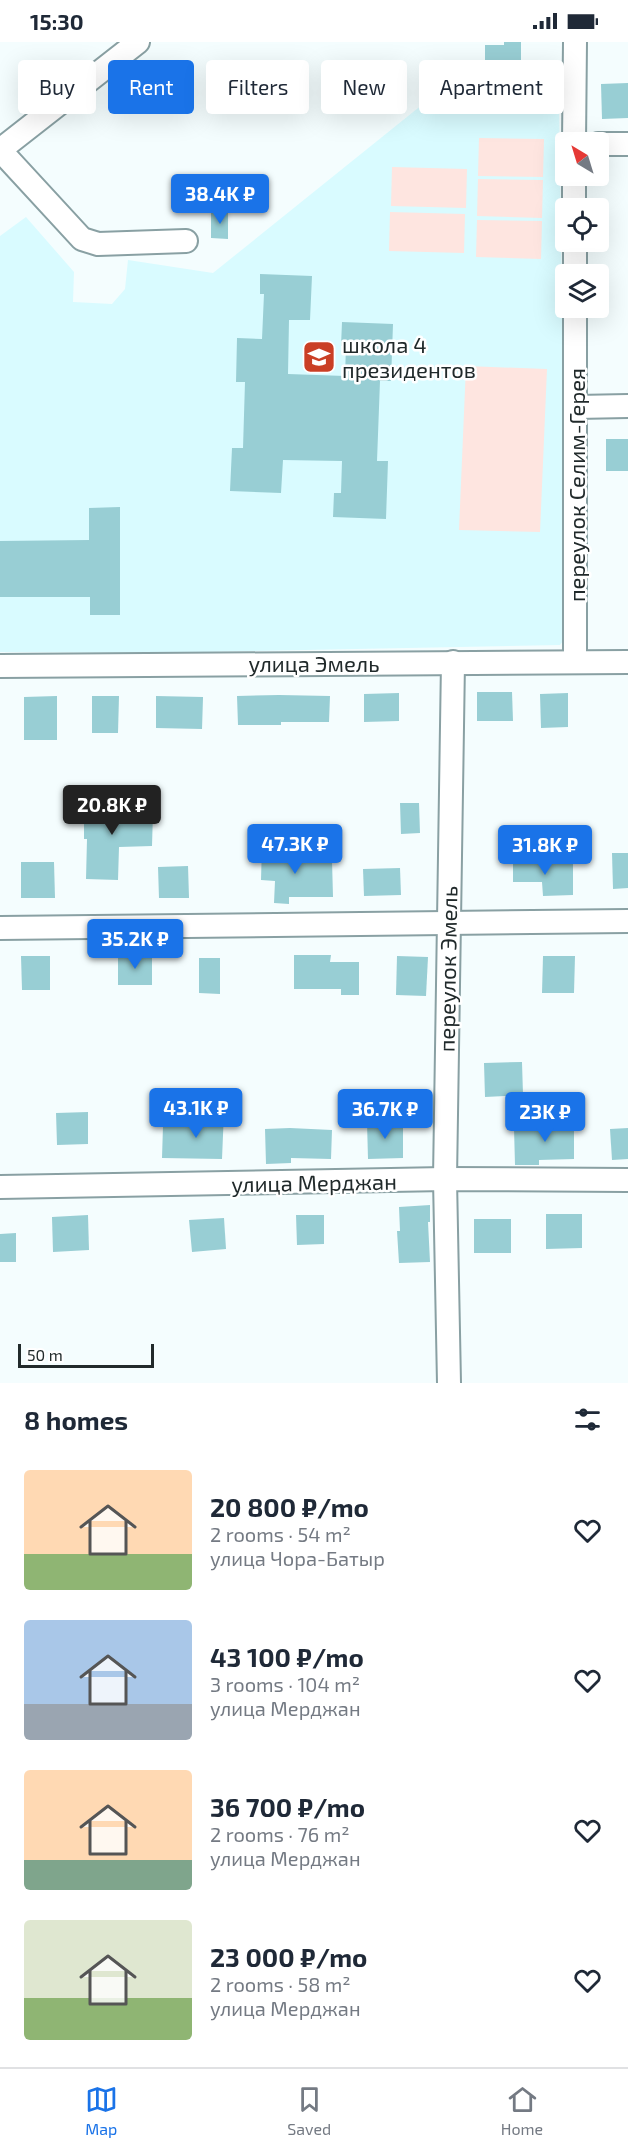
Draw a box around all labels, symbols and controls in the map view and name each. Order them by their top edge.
text: 15:30 [30,8,84,34]
chip: Buy [18,60,96,114]
chip: Rent [108,60,194,114]
chip: Filters [206,60,309,114]
chip: New [321,60,407,114]
chip: Apartment [419,60,564,114]
north arrow [555,132,609,186]
map controls [555,132,609,318]
pin: 38.4K ₽ [165,174,275,225]
text: 38.4K ₽ [185,181,255,205]
button: locate [555,198,609,252]
button: layers [555,264,609,318]
place label: школа 4 президентов [342,331,476,382]
school or university icon: школа 4 президентов [301,339,337,375]
street label: переулок Селим-Герея [563,368,590,602]
street label: улица Эмель [248,650,380,677]
pin: 20.8K ₽ [57,785,167,836]
text: 20.8K ₽ [77,792,147,816]
pin: 47.3K ₽ [240,824,350,875]
pin: 31.8K ₽ [490,825,600,876]
text: 47.3K ₽ [261,831,329,855]
text: 31.8K ₽ [512,832,578,856]
street label: переулок Эмель [433,886,462,1052]
pin: 35.2K ₽ [80,919,190,970]
text: 35.2K ₽ [101,926,169,950]
pin: 43.1K ₽ [141,1088,251,1139]
pin: 36.7K ₽ [330,1089,440,1140]
pin: 23K ₽ [503,1092,587,1143]
text: 43.1K ₽ [163,1095,229,1119]
text: 36.7K ₽ [352,1096,418,1120]
text: 23K ₽ [519,1099,571,1123]
street label: улица Мерджан [231,1168,397,1197]
scale bar [18,1341,154,1368]
text: 50 m [27,1345,63,1364]
icon: filters [571,1403,604,1436]
text: 8 homes [24,1404,128,1435]
text: 20 800 ₽/mo [210,1491,369,1522]
icon: home [72,1494,144,1566]
icon: heart [571,1514,604,1547]
text: 2 rooms · 54 m² [210,1522,351,1546]
text: улица Чора-Батыр [210,1546,385,1570]
text: 43 100 ₽/mo [210,1641,364,1672]
icon: home [72,1644,144,1716]
icon: heart [571,1664,604,1697]
text: 3 rooms · 104 m² [210,1672,360,1696]
text: улица Мерджан [210,1696,361,1720]
text: 36 700 ₽/mo [210,1791,365,1822]
icon: home [72,1794,144,1866]
icon: heart [571,1814,604,1847]
text: 2 rooms · 76 m² [210,1822,349,1846]
text: улица Мерджан [210,1846,361,1870]
text: 23 000 ₽/mo [210,1941,367,1972]
icon: home [72,1944,144,2016]
icon: heart [571,1964,604,1997]
text: 2 rooms · 58 m² [210,1972,351,1996]
text: улица Мерджан [210,1996,361,2020]
tab: Map [85,2083,118,2138]
tab: Saved [287,2083,331,2138]
tab: Home [501,2083,543,2138]

